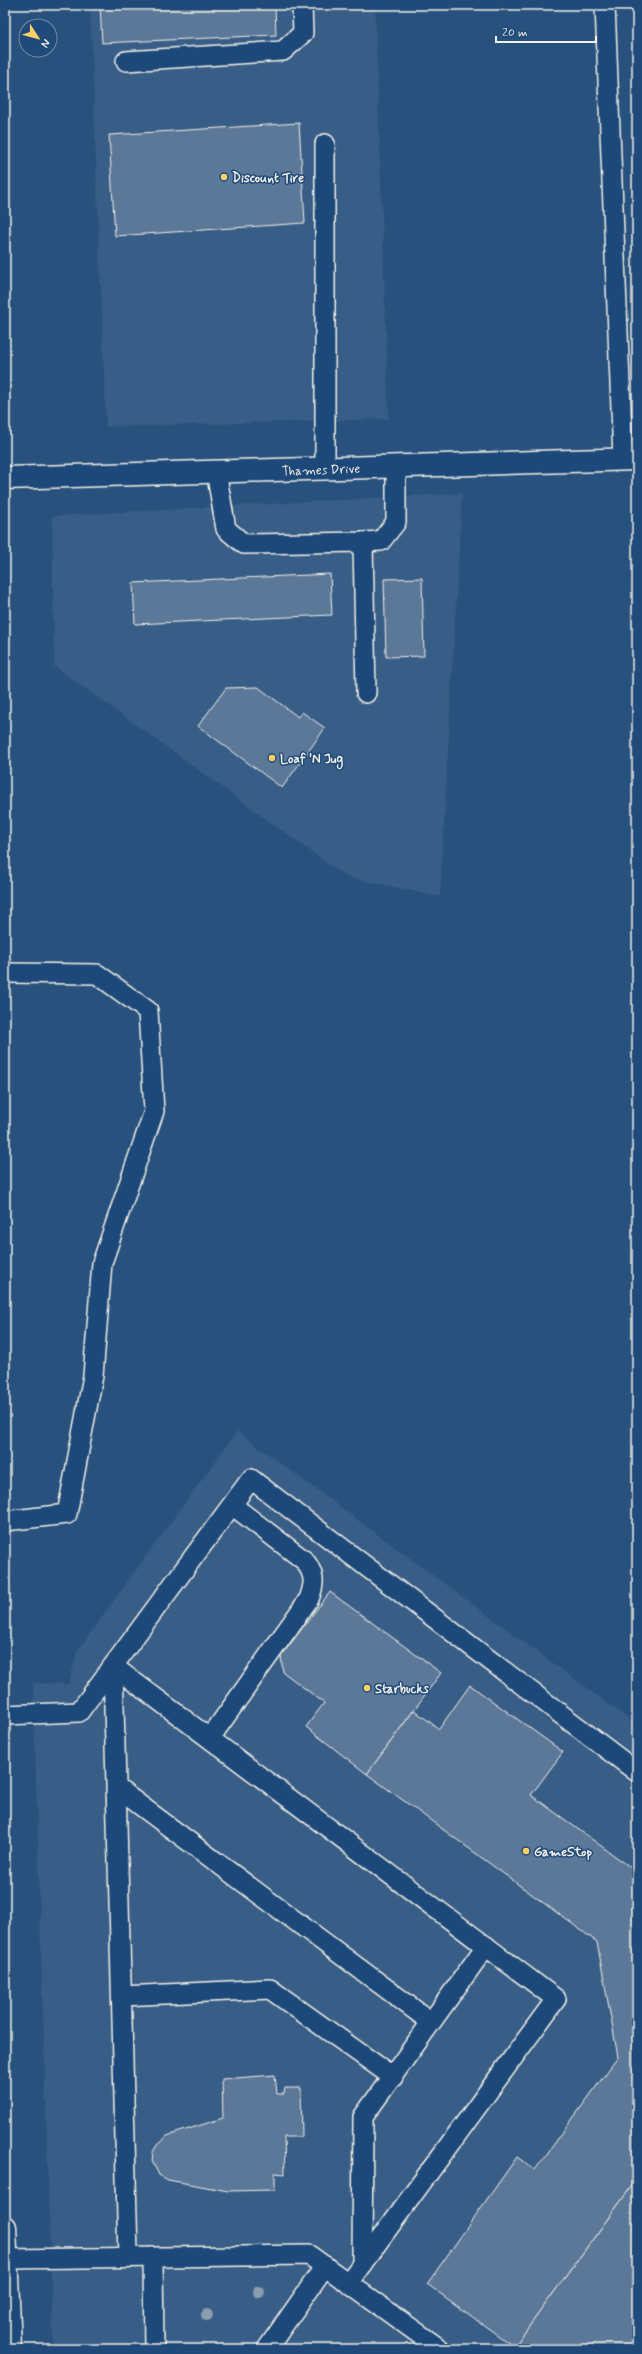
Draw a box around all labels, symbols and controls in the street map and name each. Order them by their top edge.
north arrow [18,18,58,58]
scale bar [496,18,596,44]
text: 20 m [502,25,528,41]
text: N [37,36,53,50]
place label: Discount Tire [232,170,304,187]
marker: Discount Tire [219,172,229,182]
street label: Thames Drive [282,461,361,480]
place label: Loaf 'N Jug [280,751,343,770]
marker: Loaf 'N Jug [267,753,277,763]
place label: Starbucks [375,1681,429,1698]
marker: Starbucks [362,1683,372,1693]
place label: GameStop [534,1844,592,1861]
marker: GameStop [521,1846,531,1856]

